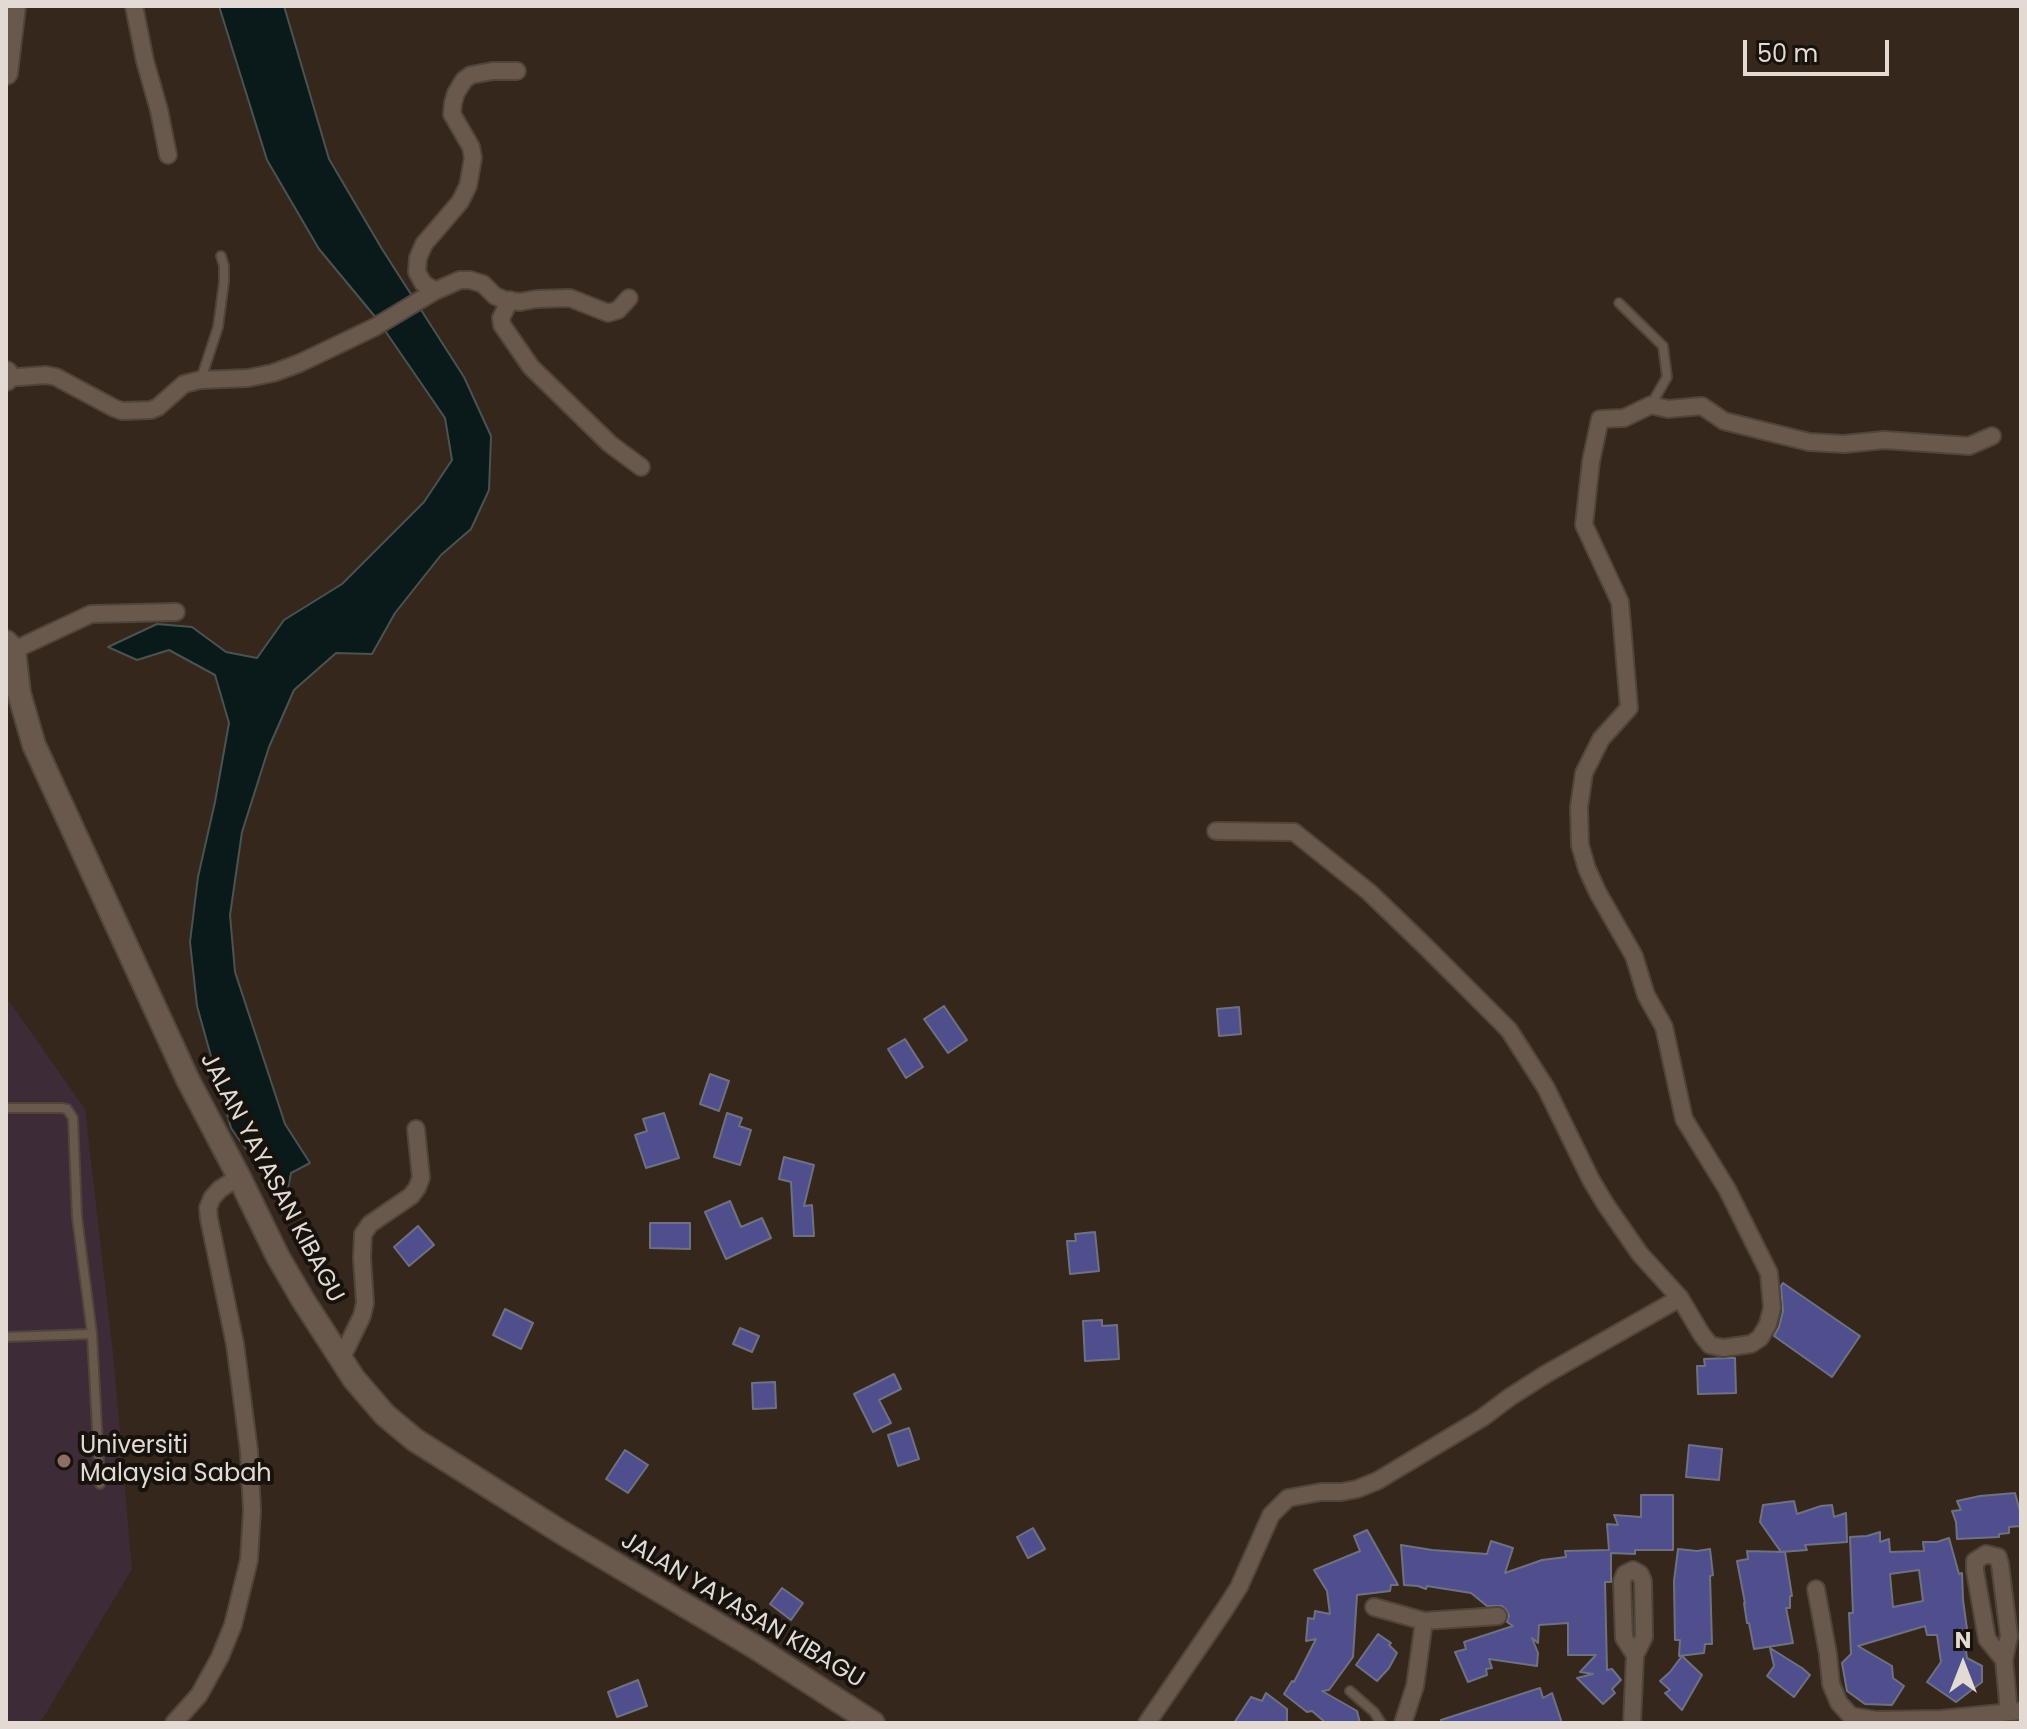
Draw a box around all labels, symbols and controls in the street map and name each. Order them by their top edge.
scale bar [1747,24,1893,74]
text: 50 m [1757,37,1818,70]
street label: JALAN YAYASAN KIBAGU [193,1048,349,1308]
place label: Universiti Malaysia Sabah [80,1433,272,1489]
marker: Universiti Malaysia Sabah [55,1452,73,1470]
street label: JALAN YAYASAN KIBAGU [615,1527,869,1695]
north arrow [1923,1625,2003,1705]
text: N [1955,1625,1971,1656]

